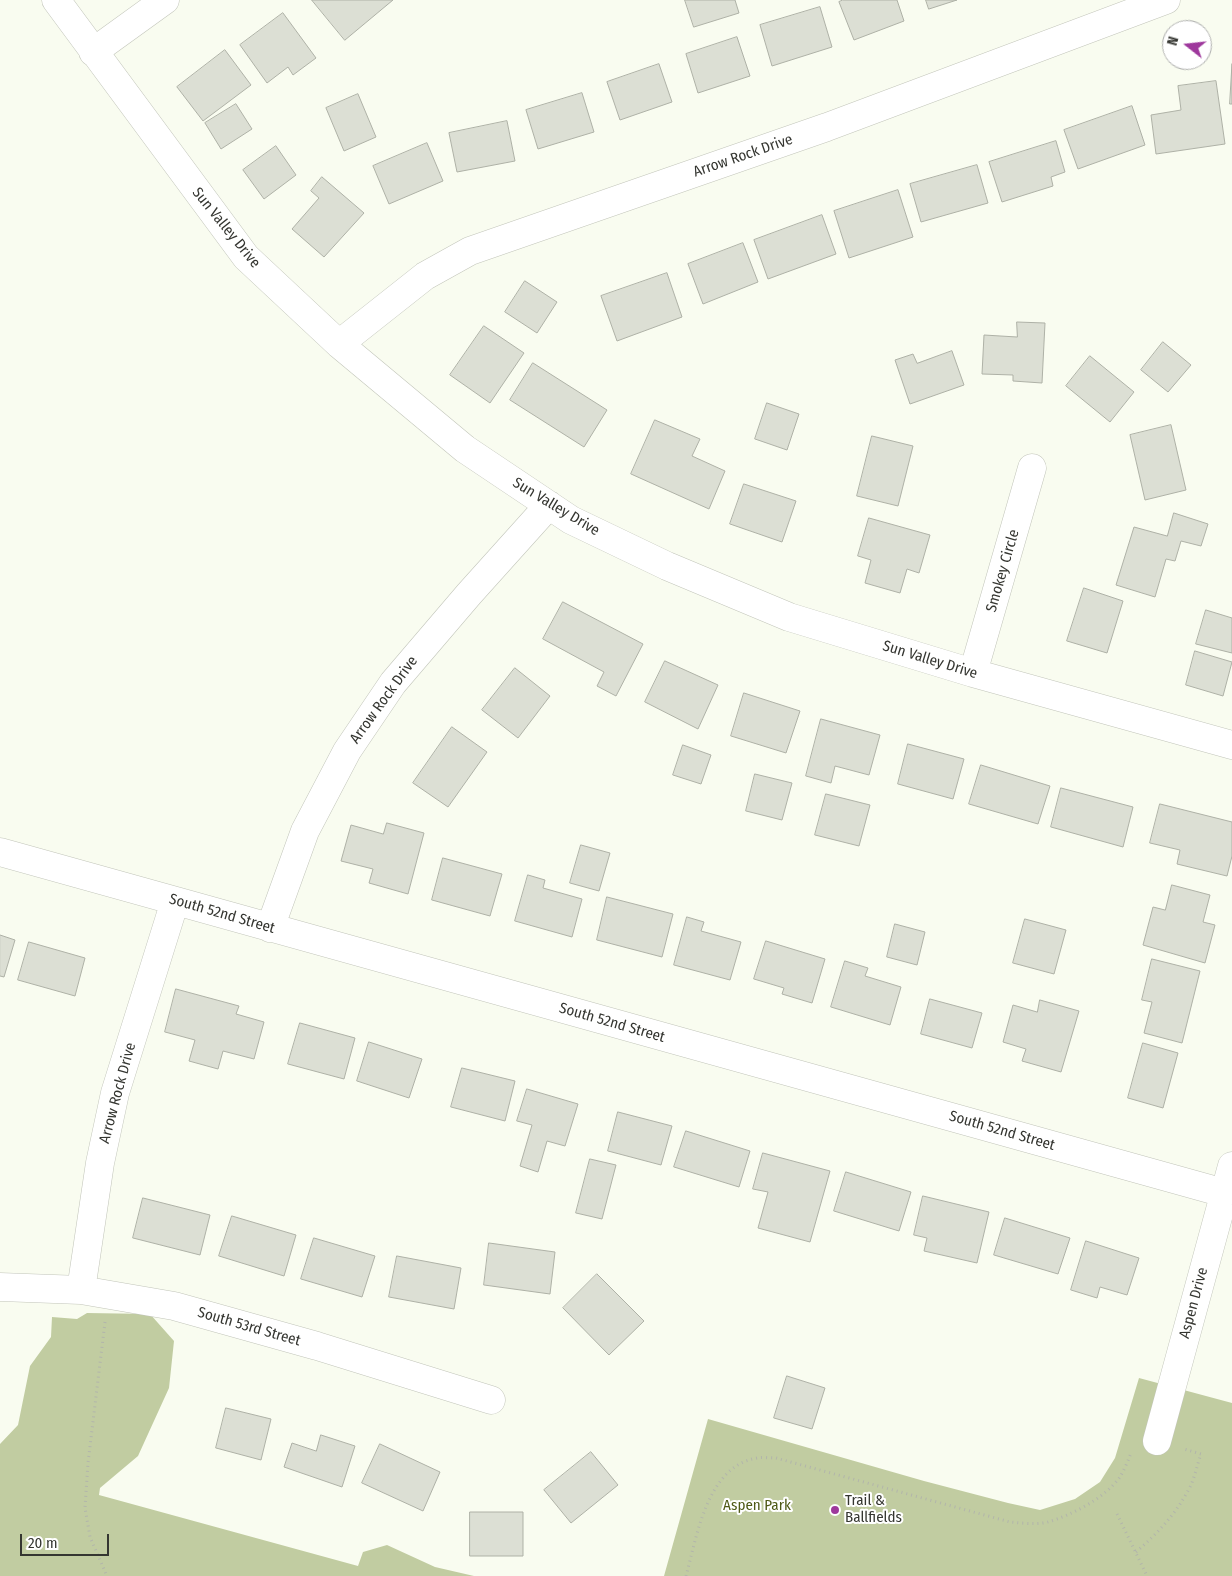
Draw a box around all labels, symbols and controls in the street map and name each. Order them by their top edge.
north arrow [1162,20,1212,70]
text: N [1164,35,1182,47]
street label: Arrow Rock Drive [691,131,795,181]
street label: Sun Valley Drive [188,184,264,272]
street label: Sun Valley Drive [509,474,603,540]
street label: Smokey Circle [983,528,1023,614]
street label: Sun Valley Drive [880,637,980,683]
street label: Arrow Rock Drive [346,653,422,747]
street label: South 52nd Street [167,890,277,938]
street label: South 52nd Street [557,999,667,1047]
street label: Arrow Rock Drive [96,1041,140,1145]
street label: South 52nd Street [947,1107,1057,1155]
street label: Aspen Drive [1176,1265,1212,1341]
street label: South 53rd Street [195,1304,303,1350]
place label: Trail & Ballfields [845,1492,902,1527]
park label: Aspen Park [723,1497,791,1515]
marker: Trail & Ballfields [829,1504,841,1516]
scale bar [22,1524,111,1556]
text: 20 m [28,1534,58,1552]

